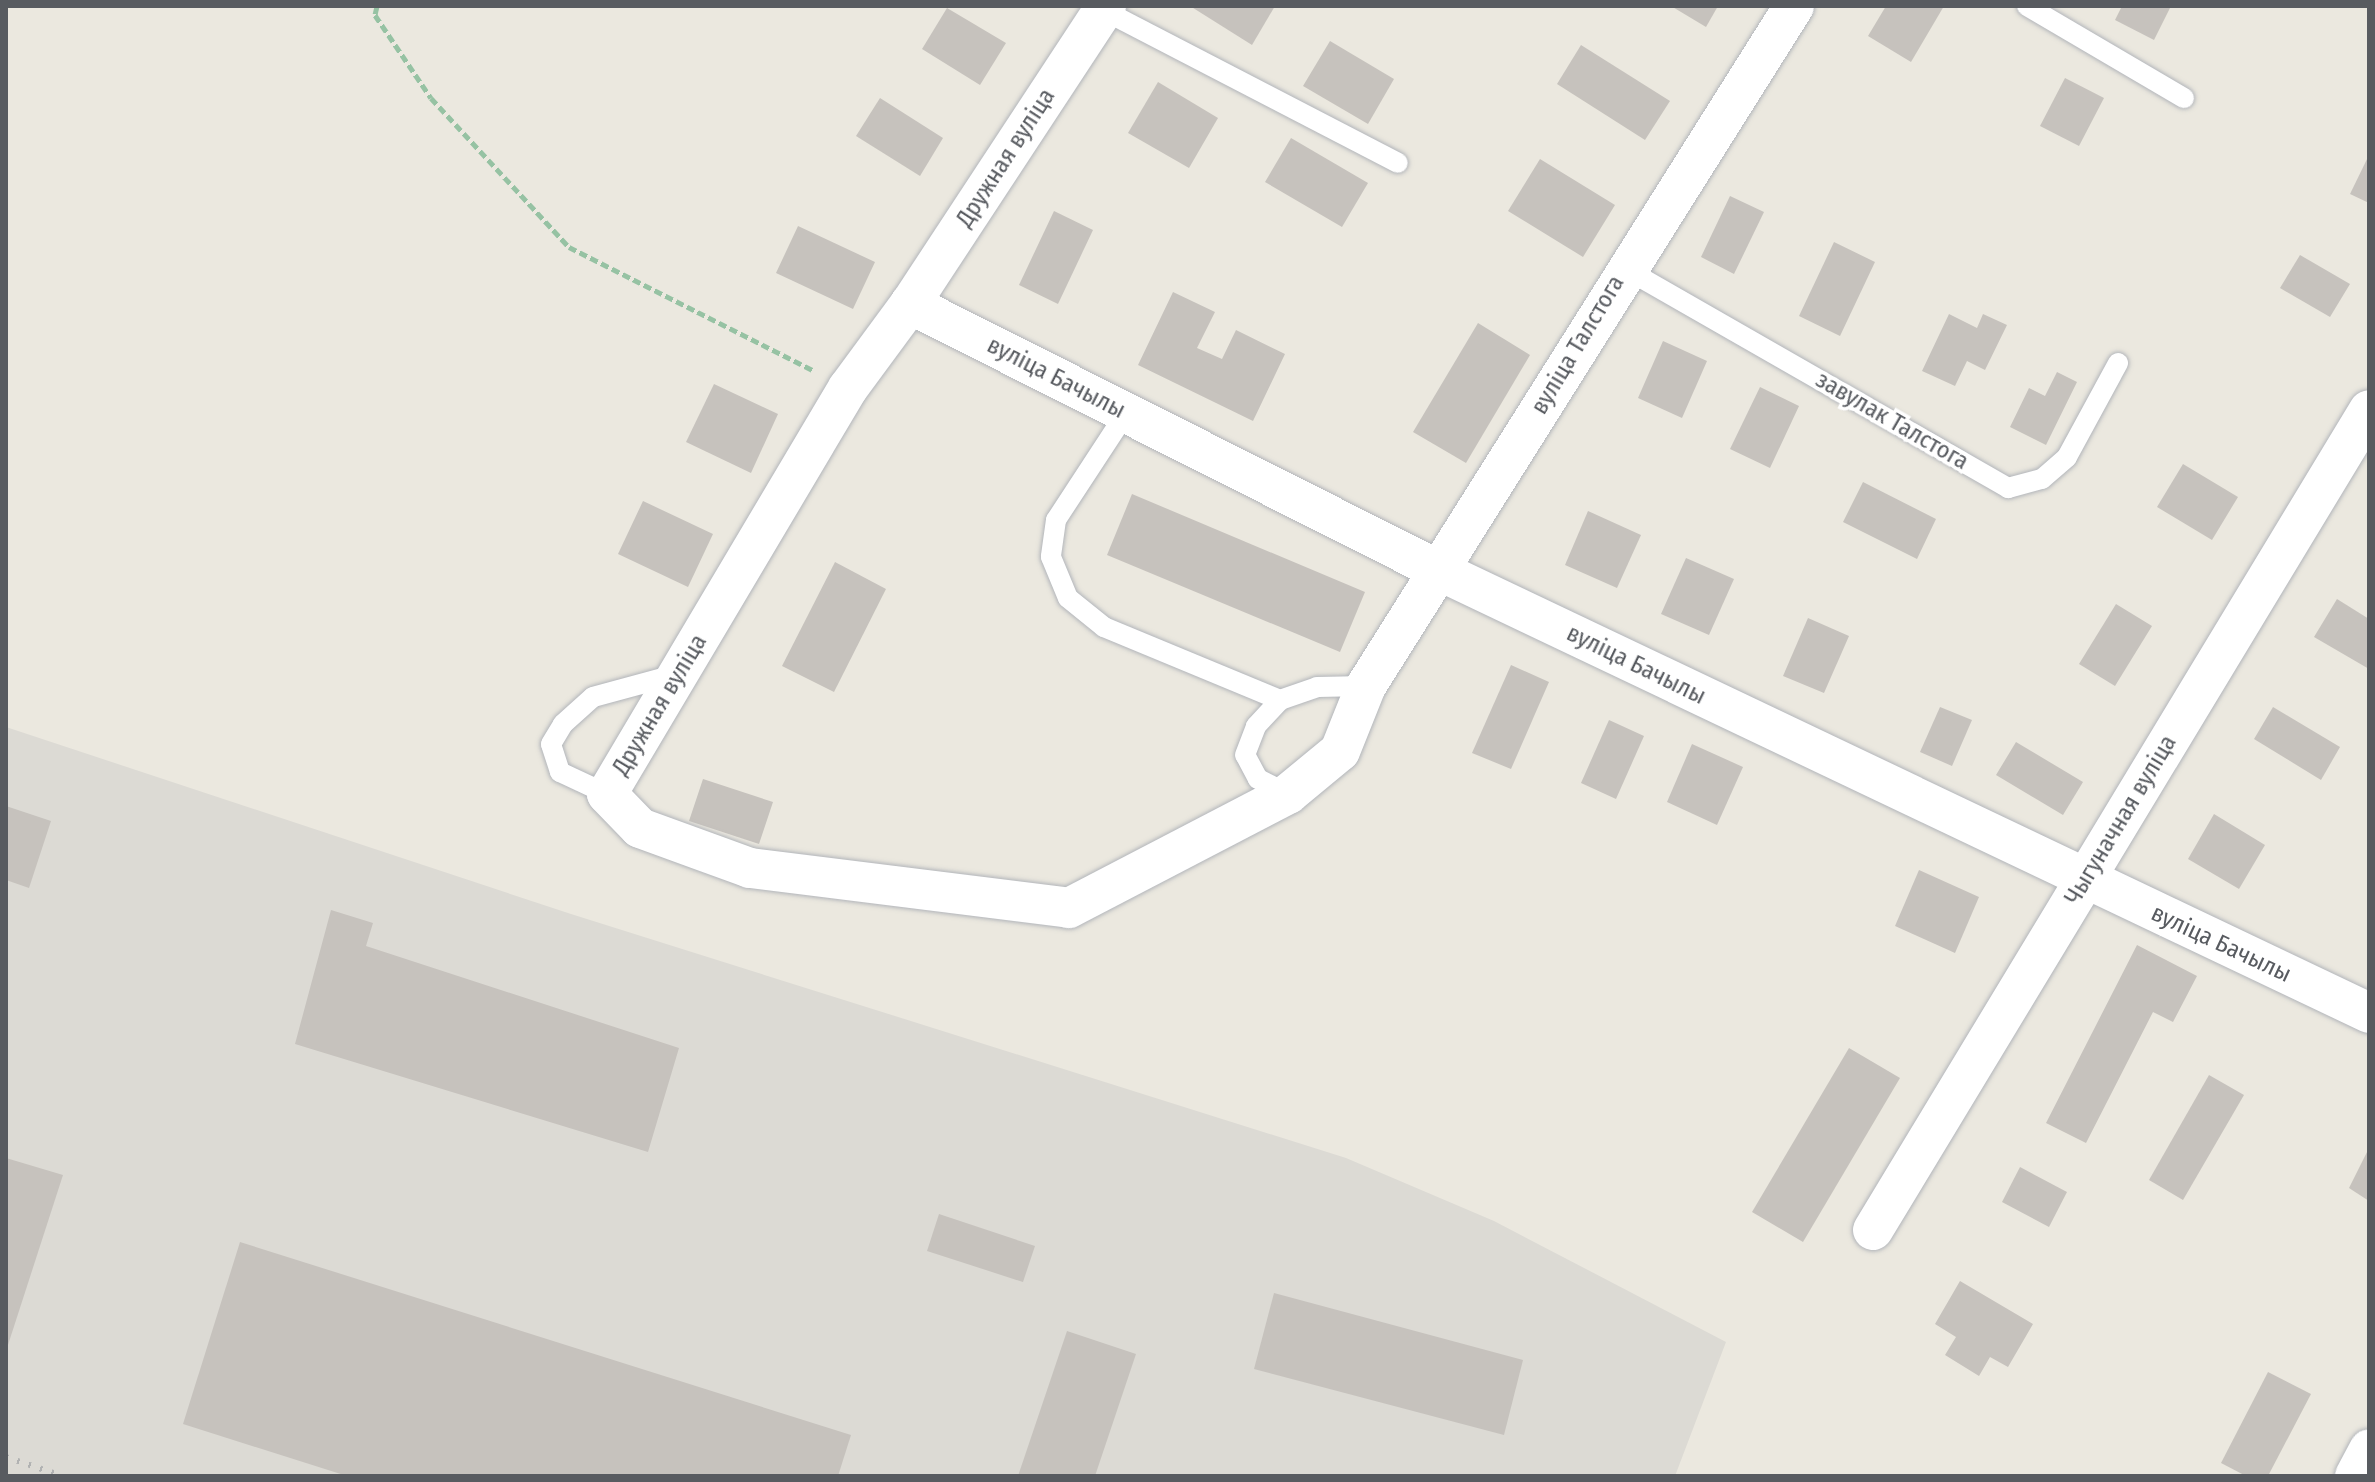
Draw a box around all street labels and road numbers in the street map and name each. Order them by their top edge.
street label: Дружная вуліца [951,83,1061,233]
street label: вуліца Талстога [1525,270,1631,420]
street label: вуліца Бачылы [982,331,1130,425]
street label: завулак Талстога [1811,366,1973,476]
street label: вуліца Бачылы [1562,619,1710,711]
street label: Дружная вуліца [607,629,713,781]
street label: Чыгуначная вуліца [2059,730,2183,910]
street label: вуліца Бачылы [2146,899,2296,989]

